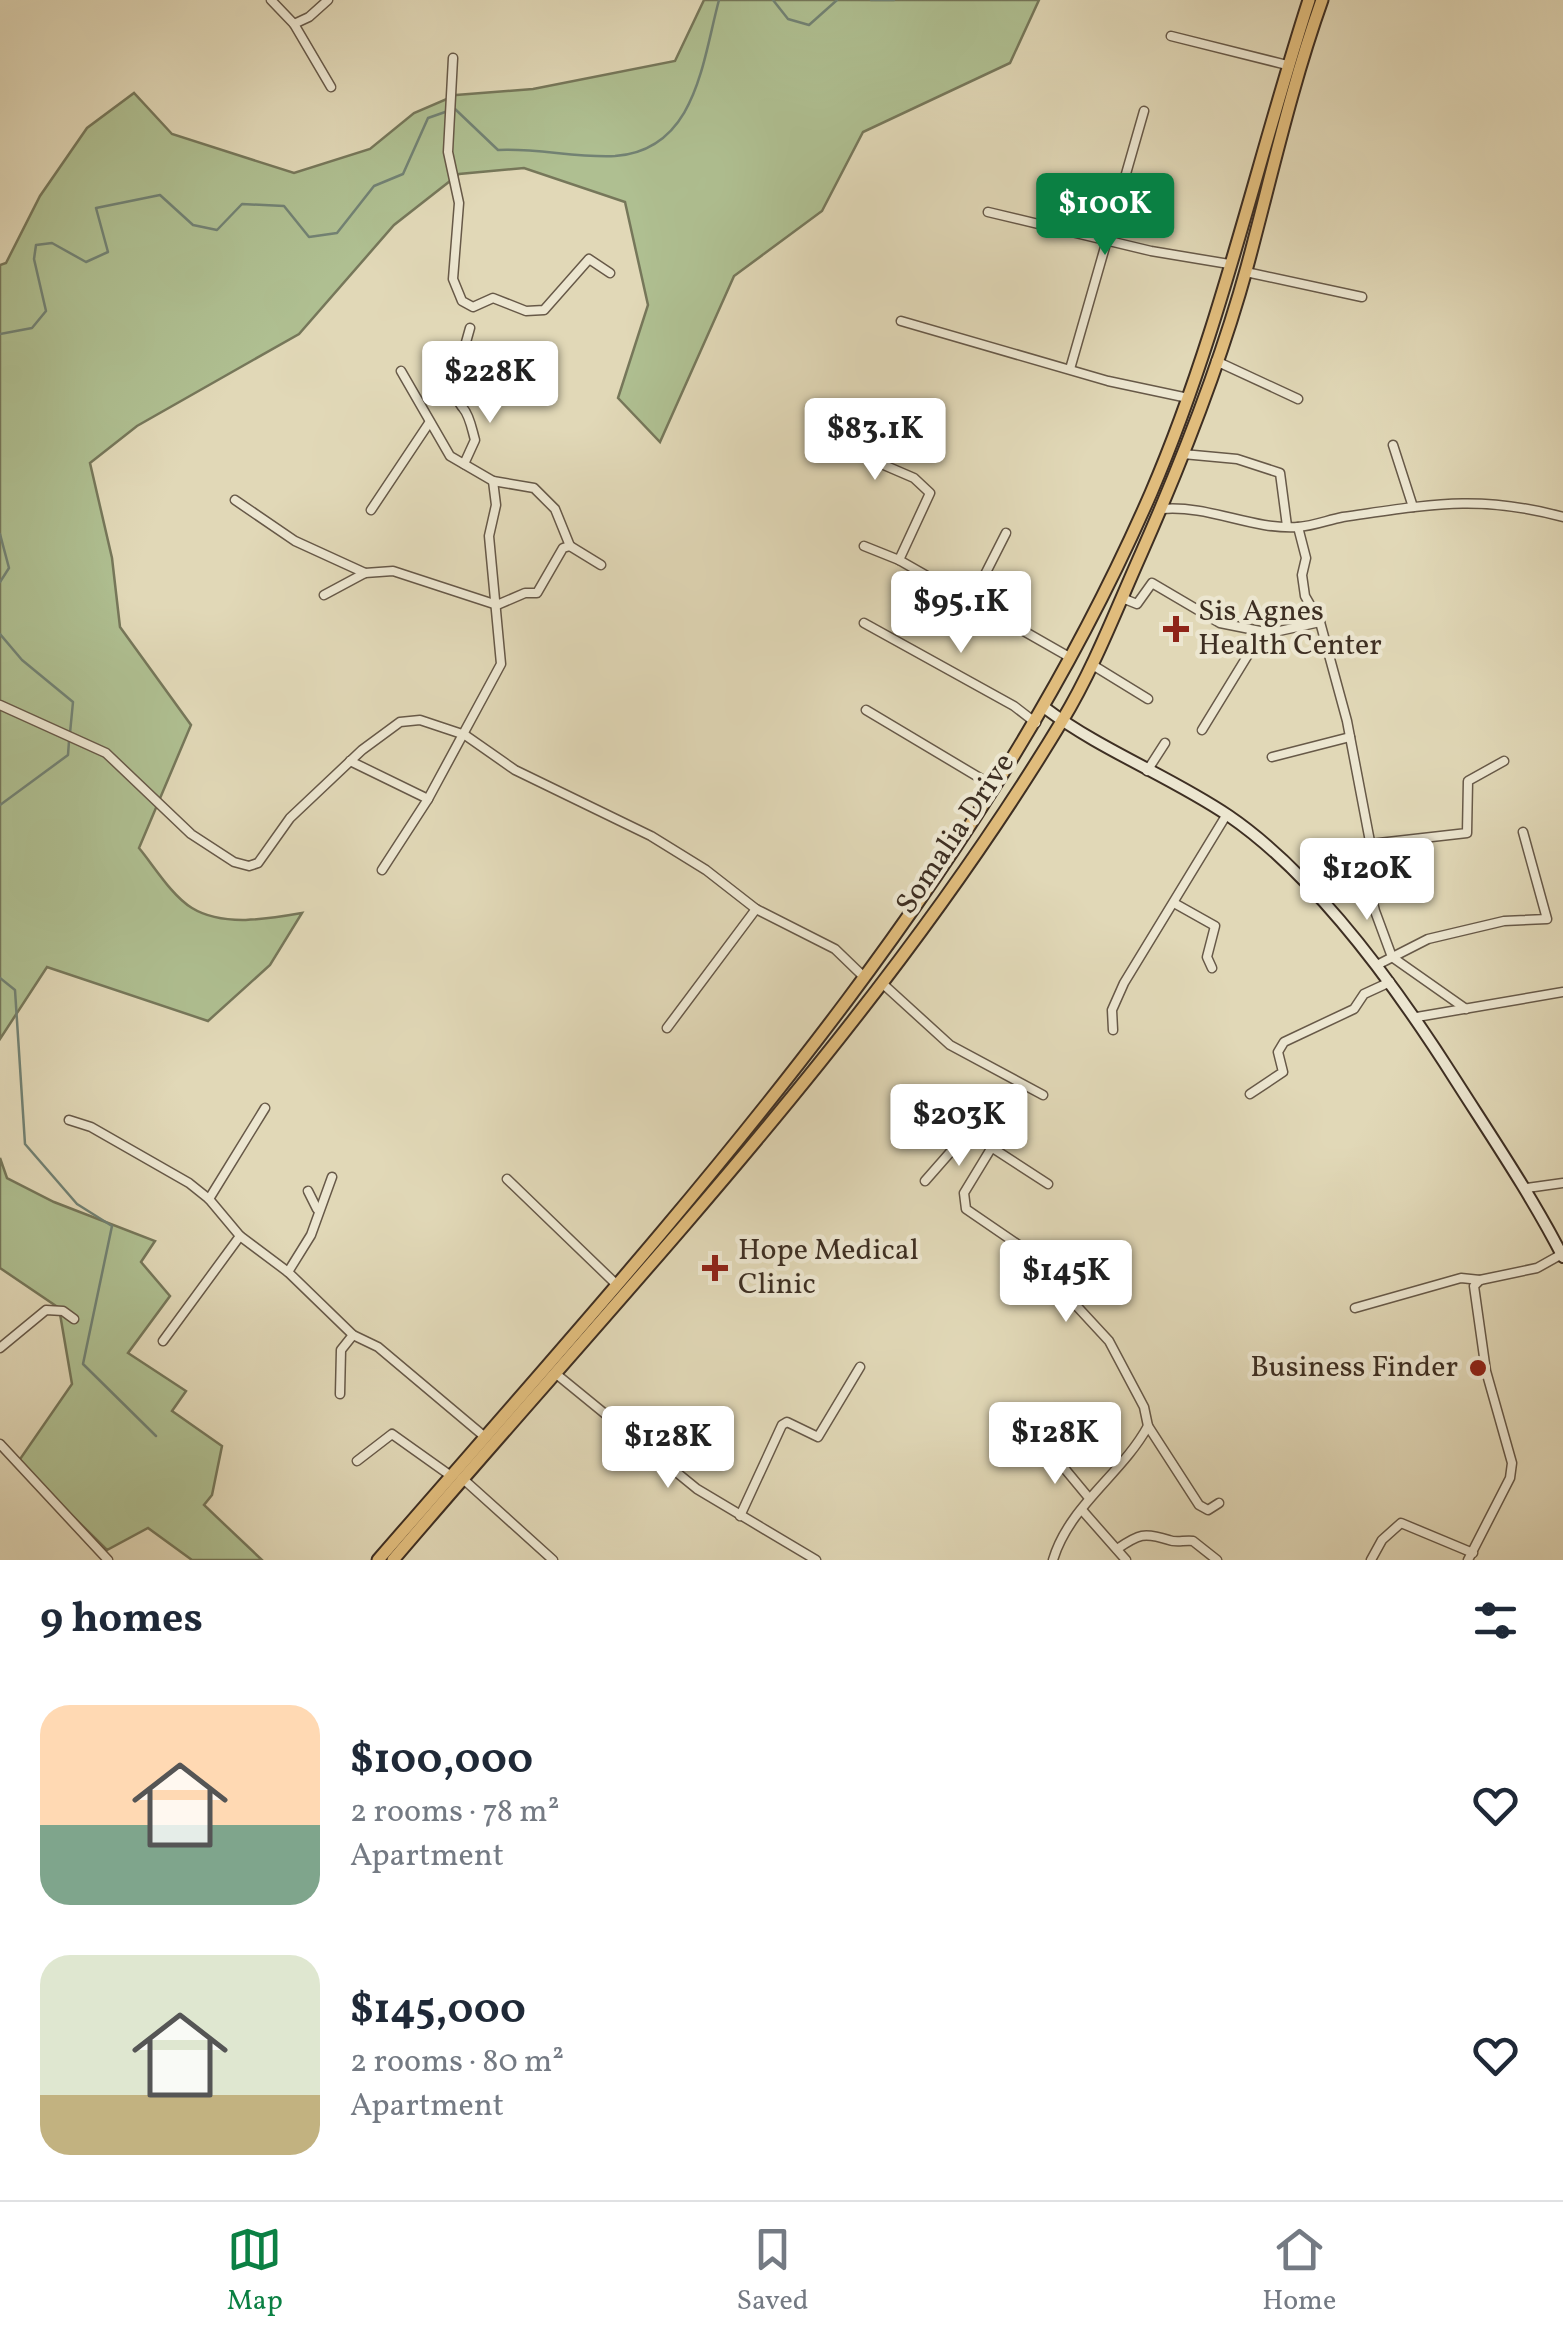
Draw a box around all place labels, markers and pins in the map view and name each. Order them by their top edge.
pin: $100K [1035,173,1175,258]
pin: $228K [420,341,560,426]
pin: $83.1K [794,398,956,483]
pin: $95.1K [880,571,1042,656]
place label: Sis Agnes Health Center [1198,591,1382,667]
marker: Sis Agnes Health Center [1163,616,1189,642]
pin: $120K [1297,838,1437,923]
pin: $203K [889,1084,1029,1169]
place label: Hope Medical Clinic [738,1230,919,1306]
pin: $145K [996,1240,1136,1325]
marker: Hope Medical Clinic [702,1255,728,1281]
place label: Business Finder [1250,1347,1458,1389]
marker: Business Finder [1467,1357,1489,1379]
pin: $128K [985,1402,1125,1487]
pin: $128K [598,1406,738,1491]

